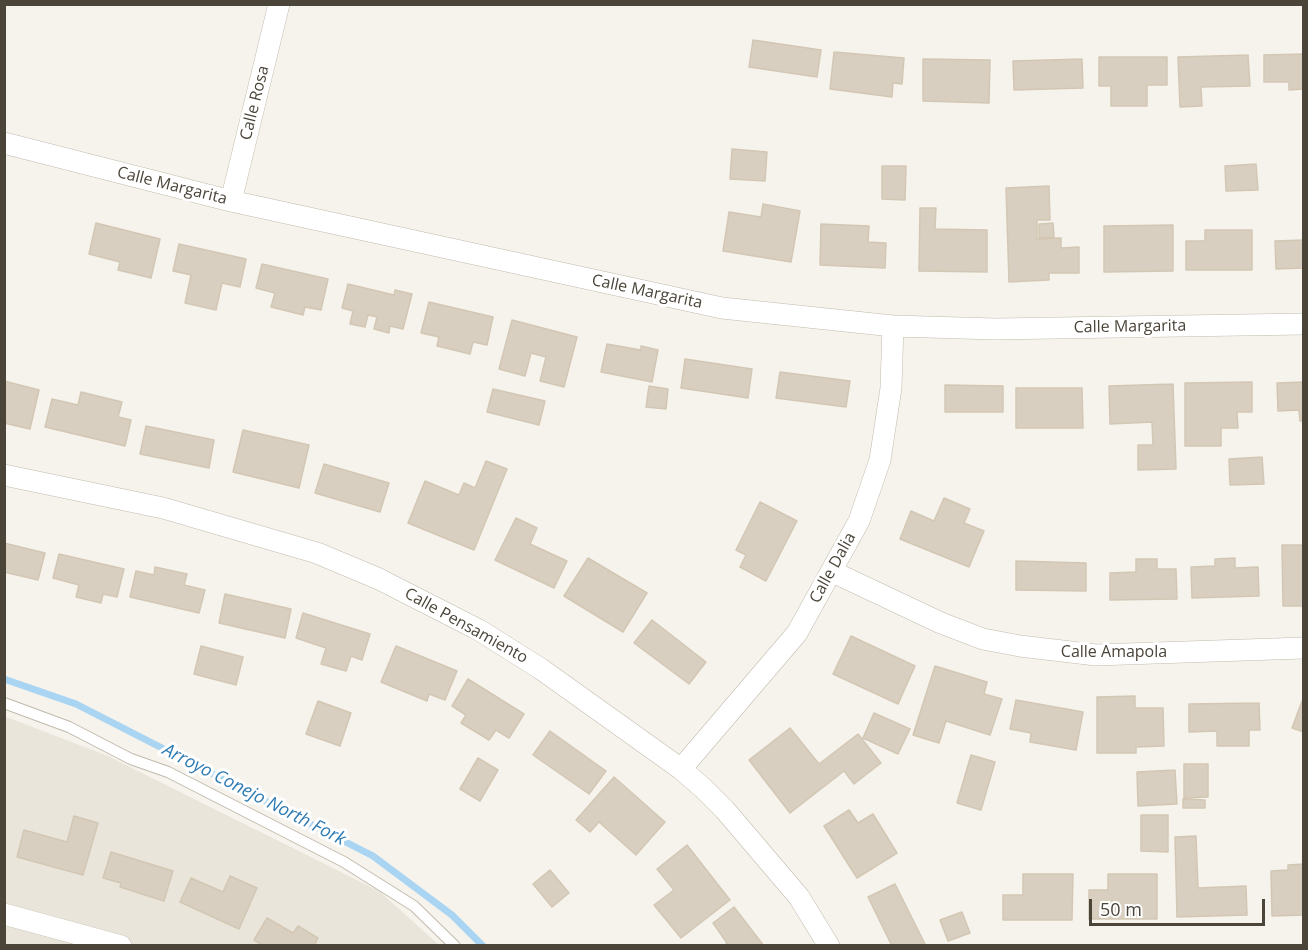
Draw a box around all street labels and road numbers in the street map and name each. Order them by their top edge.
street label: Calle Rosa [236,64,274,142]
street label: Calle Margarita [115,163,229,209]
street label: Calle Margarita [590,271,704,313]
street label: Calle Margarita [1073,316,1187,338]
street label: Calle Dalia [806,529,860,607]
street label: Calle Pensamiento [401,584,531,668]
street label: Calle Amapola [1061,642,1167,662]

